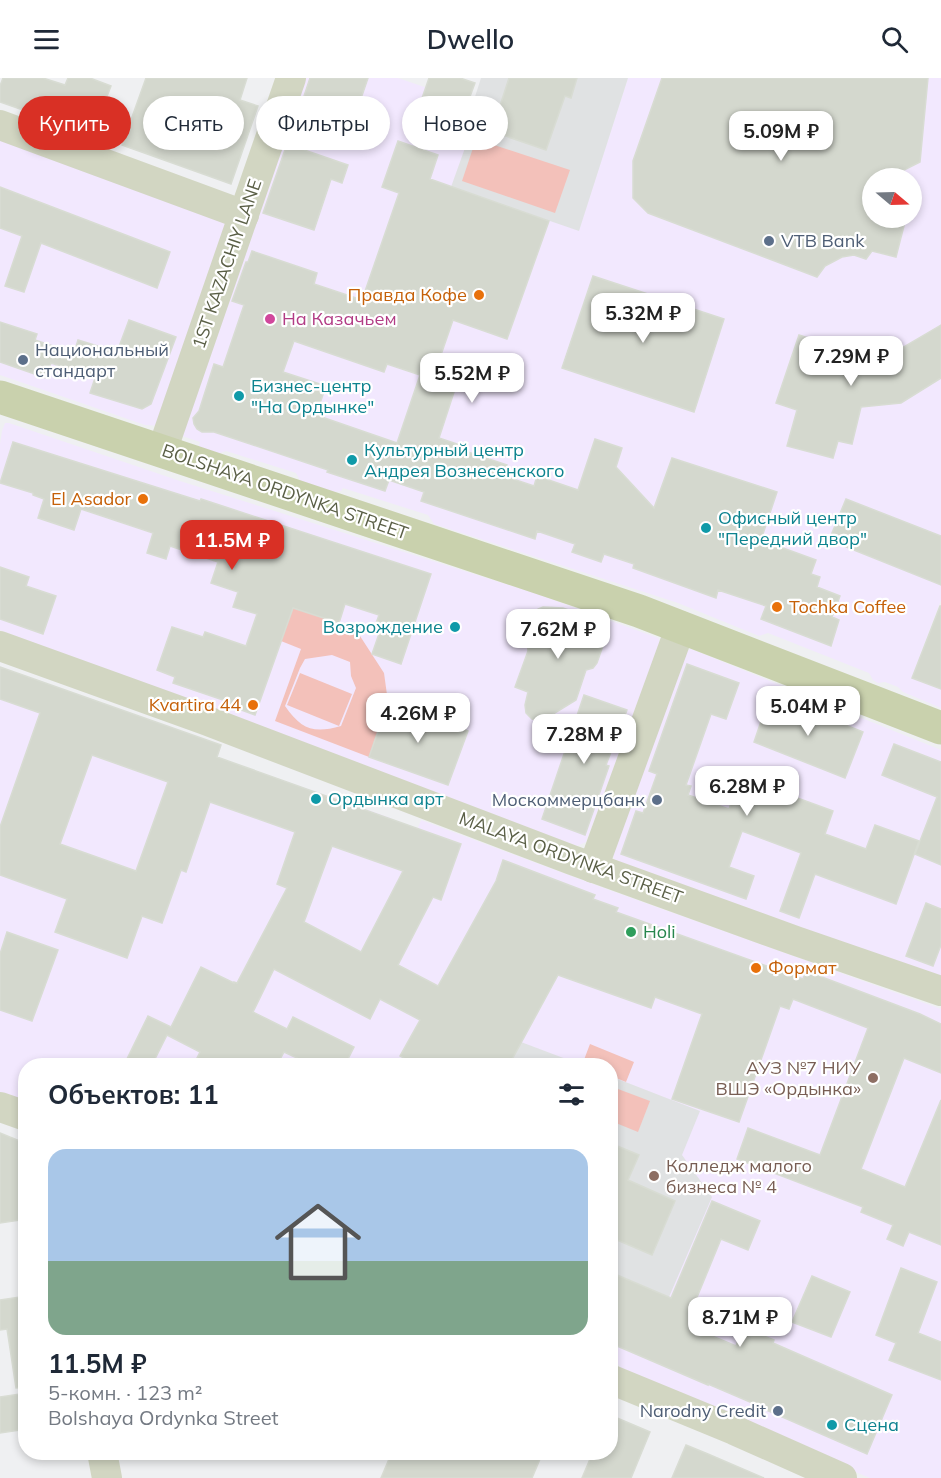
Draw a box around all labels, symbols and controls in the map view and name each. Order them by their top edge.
text: Dwello [427,22,514,56]
icon: menu [30,23,63,56]
icon: search [878,23,911,56]
chip: Купить [18,96,131,150]
chip: Снять [143,96,244,150]
chip: Фильтры [256,96,390,150]
chip: Новое [402,96,508,150]
pin: 5.09M ₽ [726,111,836,162]
text: 5.09M ₽ [743,118,819,143]
north arrow [862,168,922,228]
map controls [862,168,922,228]
street label: 1ST KAZACHIY LANE [187,176,266,352]
place label: VTB Bank [781,229,865,252]
marker: VTB Bank [762,234,776,248]
place label: Правда Кофе [348,283,467,306]
marker: Правда Кофе [472,288,486,302]
pin: 5.32M ₽ [588,293,698,344]
text: 5.32M ₽ [605,300,681,325]
place label: На Казачьем [282,307,397,330]
marker: На Казачьем [263,312,277,326]
pin: 7.29M ₽ [796,336,906,387]
place label: Национальный стандарт [35,338,169,382]
text: 7.29M ₽ [813,343,889,368]
marker: Национальный стандарт [16,353,30,367]
pin: 5.52M ₽ [417,353,527,404]
text: 5.52M ₽ [434,360,510,385]
place label: Бизнес-центр "На Ордынке" [251,374,374,418]
marker: Бизнес-центр "На Ордынке" [232,389,246,403]
place label: Культурный центр Андрея Вознесенского [364,438,565,482]
street label: BOLSHAYA ORDYNKA STREET [159,439,411,545]
marker: Культурный центр Андрея Вознесенского [345,453,359,467]
place label: El Asador [51,487,131,510]
marker: El Asador [136,492,150,506]
place label: Офисный центр "Передний двор" [718,506,867,550]
pin: 11.5M ₽ [177,520,287,571]
marker: Офисный центр "Передний двор" [699,521,713,535]
text: 11.5M ₽ [194,527,270,552]
place label: Tochka Coffee [789,595,906,618]
marker: Tochka Coffee [770,600,784,614]
pin: 7.62M ₽ [503,609,613,660]
place label: Возрождение [323,615,443,638]
text: 7.62M ₽ [520,616,596,641]
marker: Возрождение [448,620,462,634]
pin: 5.04M ₽ [753,686,863,737]
place label: Kvartira 44 [149,693,241,716]
pin: 4.26M ₽ [363,693,473,744]
text: 5.04M ₽ [770,693,846,718]
marker: Kvartira 44 [246,698,260,712]
text: 4.26M ₽ [380,700,456,725]
pin: 7.28M ₽ [529,714,639,765]
text: 7.28M ₽ [546,721,622,746]
pin: 6.28M ₽ [692,766,802,817]
text: 6.28M ₽ [709,773,785,798]
place label: Ордынка арт [328,787,444,810]
place label: Москоммерцбанк [492,788,645,811]
marker: Ордынка арт [309,792,323,806]
marker: Москоммерцбанк [650,793,664,807]
street label: MALAYA ORDYNKA STREET [456,806,686,909]
place label: Holi [643,920,676,943]
marker: Holi [624,925,638,939]
place label: Формат [768,956,837,979]
marker: Формат [749,961,763,975]
place label: АУЗ №7 НИУ ВШЭ «Ордынка» [716,1056,861,1100]
marker: АУЗ №7 НИУ ВШЭ «Ордынка» [866,1071,880,1085]
text: Объектов: 11 [48,1078,219,1111]
icon: filters [555,1078,588,1111]
place label: Колледж малого бизнеса № 4 [666,1154,812,1198]
marker: Колледж малого бизнеса № 4 [647,1169,661,1183]
icon: home [264,1188,372,1296]
pin: 8.71M ₽ [685,1297,795,1348]
text: 8.71M ₽ [702,1304,778,1329]
text: 11.5M ₽ [48,1347,147,1380]
text: 5-комн. · 123 m² [48,1380,202,1405]
place label: Narodny Credit [640,1399,766,1422]
marker: Narodny Credit [771,1404,785,1418]
text: Bolshaya Ordynka Street [48,1405,279,1430]
place label: Сцена [844,1413,899,1436]
marker: Сцена [825,1418,839,1432]

